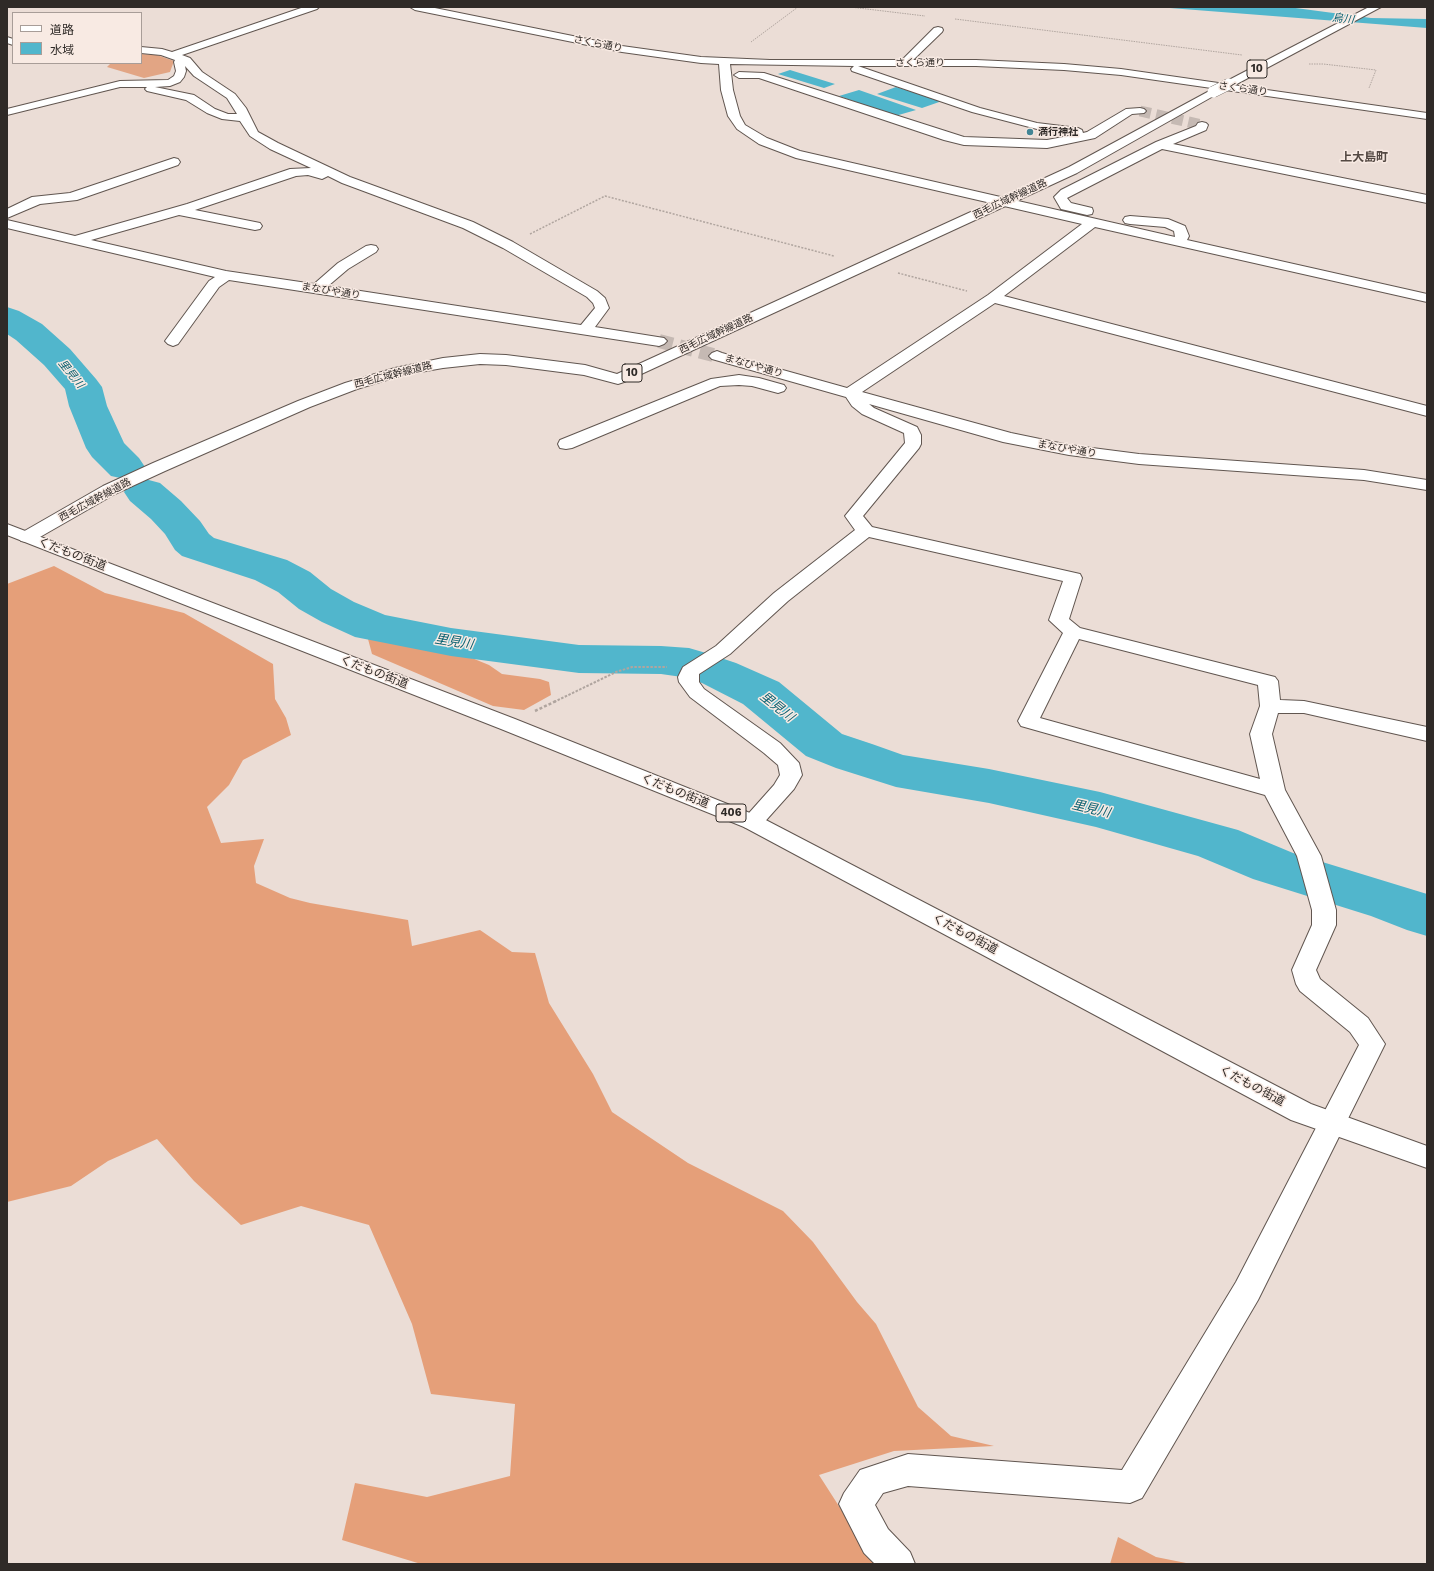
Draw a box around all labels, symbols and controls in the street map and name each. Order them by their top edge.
water label: 烏川 [1331,11,1355,27]
legend [12,12,142,64]
text: 道路 [50,23,74,37]
street label: さくら通り [572,33,624,55]
text: 水域 [50,43,74,57]
street label: さくら通り [895,57,945,69]
road number: 10 [1247,60,1267,78]
street label: さくら通り [1217,80,1269,98]
place label: 満行神社 [1038,126,1078,138]
marker: 満行神社 [1025,127,1035,137]
district label: 上大島町 [1340,150,1388,164]
street label: 西毛広域幹線道路 [971,177,1049,221]
street label: まなびや通り [300,280,362,302]
street label: 西毛広域幹線道路 [677,312,755,356]
street label: まなびや通り [724,352,784,380]
water label: 里見川 [55,357,87,391]
street label: 西毛広域幹線道路 [353,360,433,390]
road number: 10 [622,364,642,382]
street label: まなびや通り [1036,438,1098,460]
street label: 西毛広域幹線道路 [57,476,133,524]
street label: くだもの街道 [36,534,108,574]
water label: 里見川 [434,631,474,653]
street label: くだもの街道 [338,652,410,692]
water label: 里見川 [757,689,797,725]
street label: くだもの街道 [639,771,711,811]
water label: 里見川 [1070,797,1112,821]
road number: 406 [716,804,746,822]
street label: くだもの街道 [930,911,1000,957]
street label: くだもの街道 [1217,1063,1287,1109]

